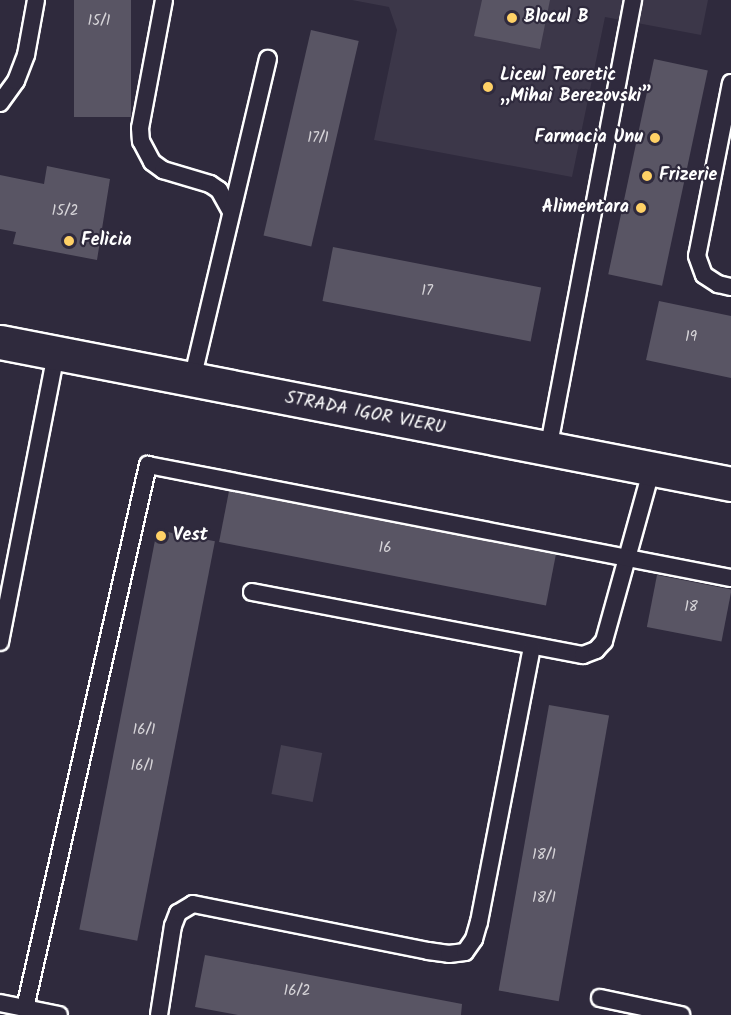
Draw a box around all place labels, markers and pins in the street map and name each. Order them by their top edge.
place label: Blocul B [524,7,589,29]
marker: Blocul B [505,11,519,25]
place label: Liceul Teoretic „Mihai Berezovski” [500,66,652,109]
marker: Liceul Teoretic „Mihai Berezovski” [481,80,495,94]
place label: Farmacia Unu [535,127,643,149]
marker: Farmacia Unu [648,131,662,145]
place label: Frizerie [659,165,717,187]
marker: Frizerie [640,169,654,183]
place label: Alimentara [542,197,629,219]
marker: Alimentara [634,201,648,215]
place label: Felicia [81,230,132,252]
marker: Felicia [62,234,76,248]
place label: Vest [173,525,208,547]
marker: Vest [154,529,168,543]

